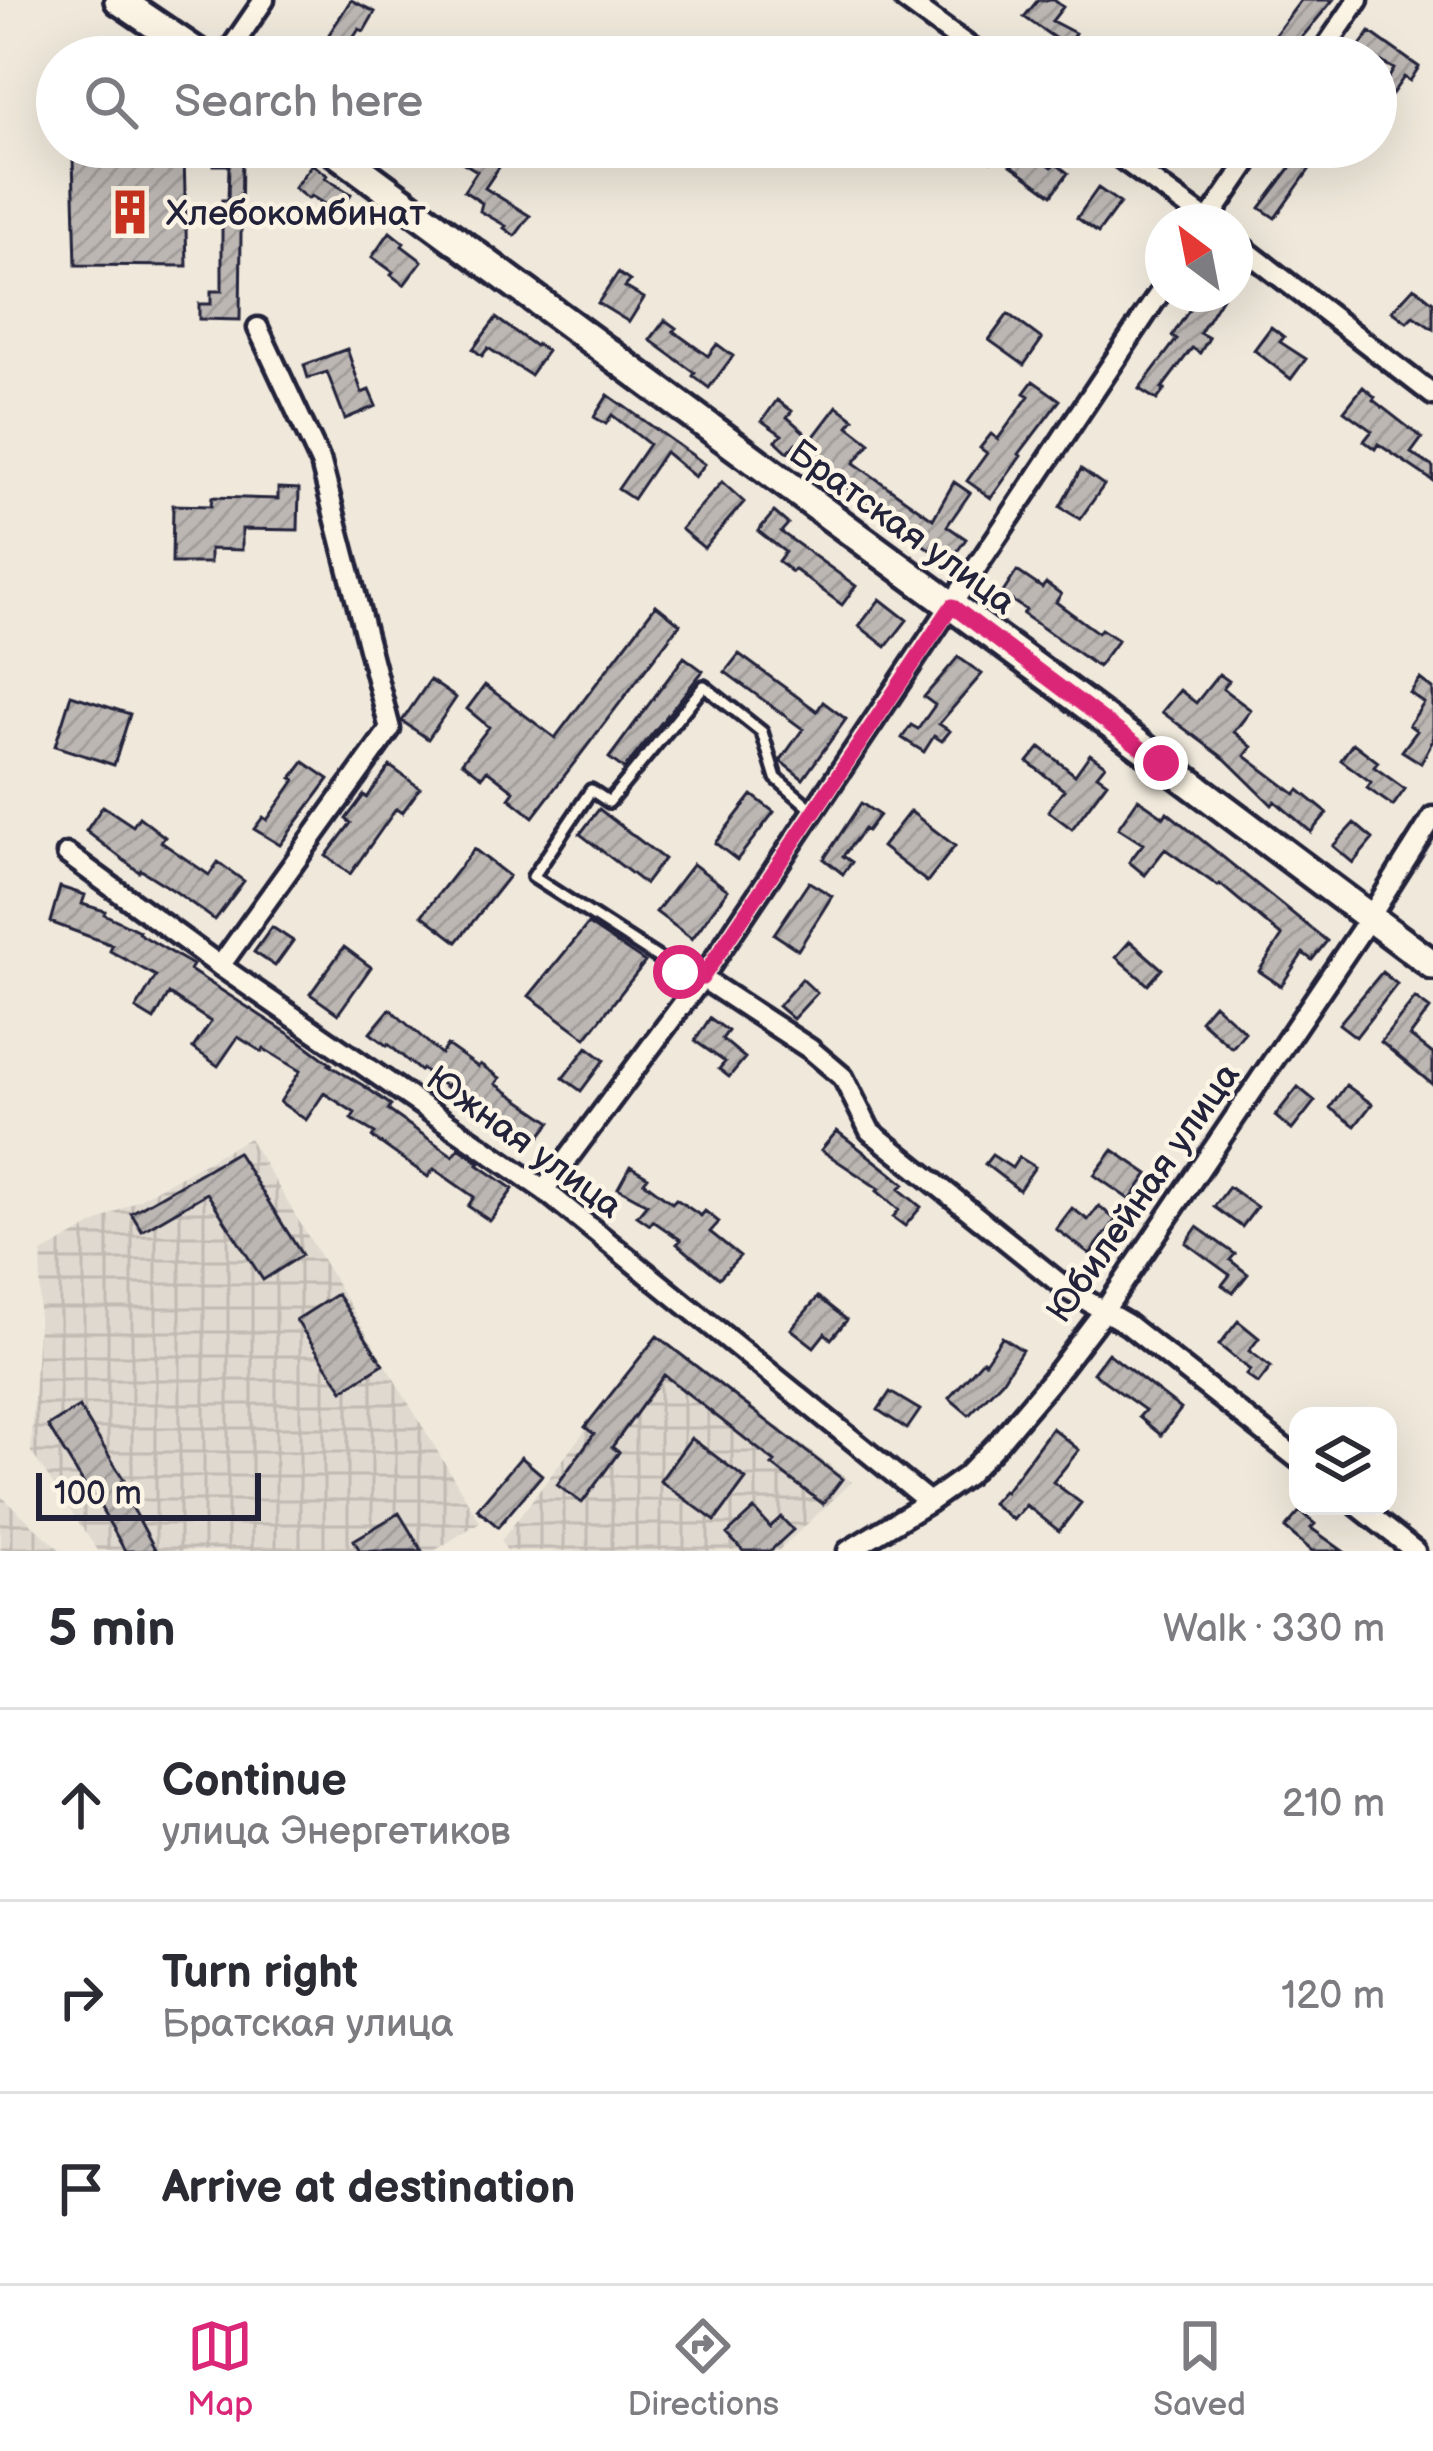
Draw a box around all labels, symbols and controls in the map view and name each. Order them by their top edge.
search box [36,36,1397,168]
icon: search [78,69,144,135]
text: Search here [174,75,423,130]
building icon: Хлебокомбинат [105,187,155,237]
place label: Хлебокомбинат [166,193,426,236]
north arrow [1145,204,1253,312]
street label: Братская улица [780,431,1023,625]
route end [1134,736,1188,790]
route start [653,945,707,999]
street label: Юбилейная улица [1038,1055,1250,1332]
street label: Южная улица [417,1058,630,1228]
map controls [1289,1407,1397,1515]
button: layers [1289,1407,1397,1515]
scale bar [36,1467,261,1520]
text: 100 m [54,1474,142,1514]
text: 5 min [48,1599,176,1660]
text: Walk · 330 m [1163,1606,1385,1653]
text: Continue [162,1754,347,1809]
icon: ahead [48,1772,114,1838]
text: 210 m [1282,1781,1385,1828]
text: улица Энергетиков [162,1809,510,1856]
text: Turn right [162,1946,358,2001]
icon: right [48,1964,114,2030]
text: 120 m [1281,1973,1385,2020]
text: Братская улица [162,2001,454,2048]
icon: arrive [48,2156,114,2222]
text: Arrive at destination [162,2161,575,2216]
tab: Map [187,2313,253,2425]
tab: Directions [628,2313,779,2425]
tab: Saved [1153,2313,1246,2425]

